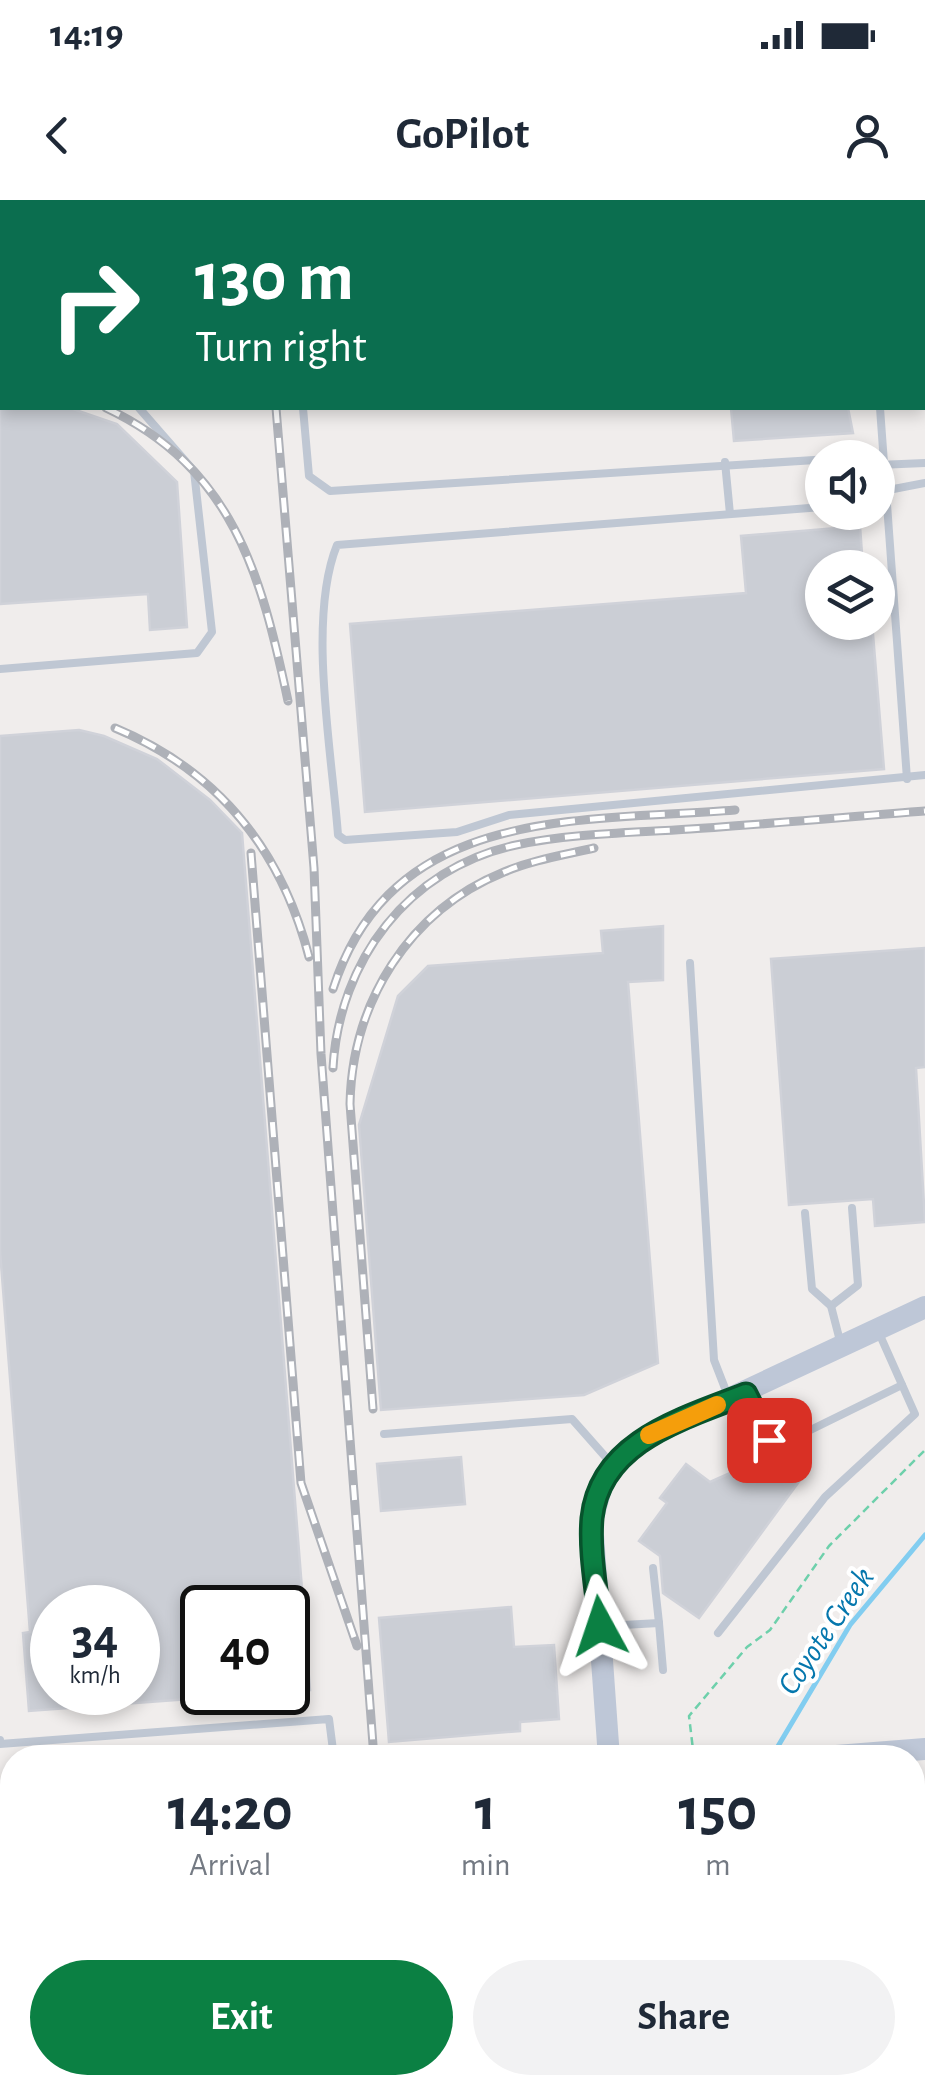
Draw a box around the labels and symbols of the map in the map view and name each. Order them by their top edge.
pin [727,1398,812,1483]
water label: Coyote Creek [772,1562,880,1700]
position arrow [548,1574,652,1678]
speed limit sign: 40 [180,1585,310,1715]

